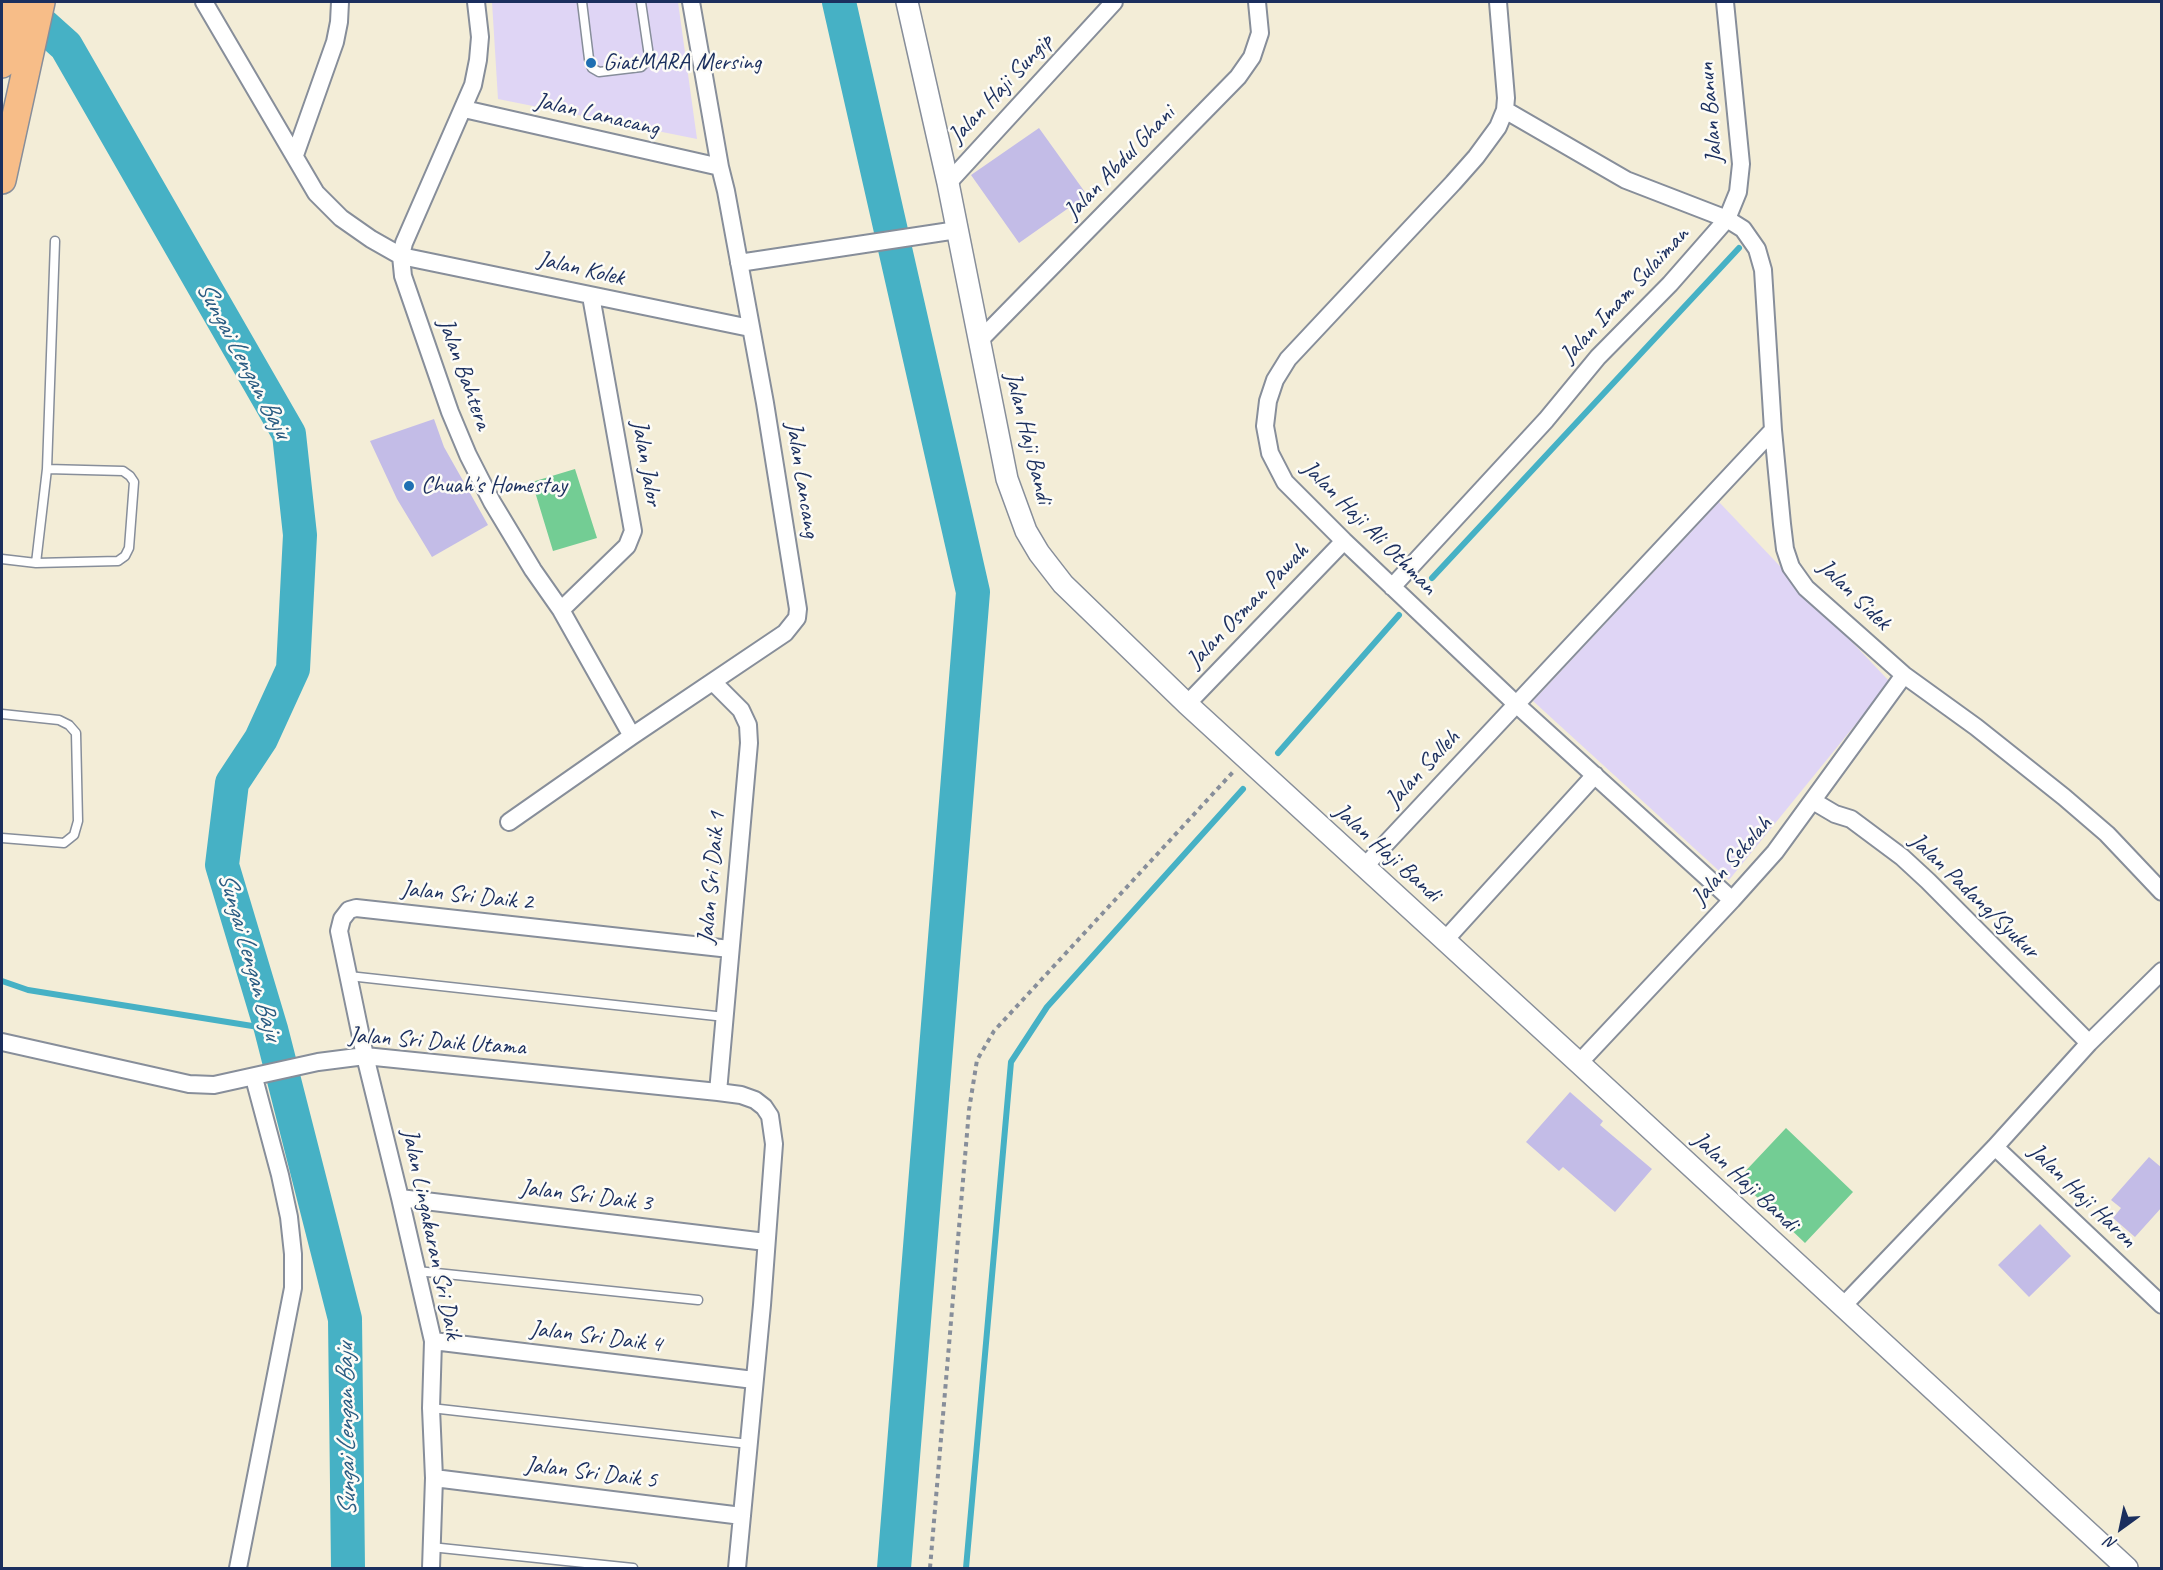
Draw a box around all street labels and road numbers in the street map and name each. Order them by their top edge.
street label: Jalan Haji Sungip [943,28,1059,150]
street label: Jalan Banun [1692,61,1730,165]
street label: Jalan Lanacang [532,87,662,143]
street label: Jalan Abdul Ghani [1058,100,1182,226]
street label: Jalan Imam Sulaiman [1554,221,1696,369]
street label: Jalan Kolek [535,245,627,293]
street label: Jalan Bahtera [431,314,497,434]
street label: Jalan Haji Bandi [998,369,1058,507]
street label: Jalan Jalor [624,418,668,508]
street label: Jalan Lancang [779,420,825,540]
street label: Jalan Haji Ali Othman [1295,454,1443,602]
street label: Jalan Osman Pawah [1181,537,1315,675]
street label: Jalan Sidek [1811,553,1897,637]
street label: Jalan Salleh [1380,724,1466,814]
street label: Jalan Haji Bandi [1327,797,1447,909]
street label: Jalan Sekolah [1685,810,1779,912]
street label: Jalan Sri Daik 1 [692,811,732,945]
street label: Jalan Padang/Syukur [1903,827,2045,965]
street label: Jalan Sri Daik 2 [400,875,534,917]
street label: Jalan Sri Daik Utama [348,1021,526,1063]
street label: Jalan Lingakaran Sri Daik [395,1126,467,1342]
street label: Jalan Haji Bandi [1686,1126,1804,1238]
street label: Jalan Haji Haron [2022,1137,2142,1255]
street label: Jalan Sri Daik 3 [518,1174,654,1218]
street label: Jalan Sri Daik 4 [528,1315,664,1359]
street label: Jalan Sri Daik 5 [523,1451,659,1495]

